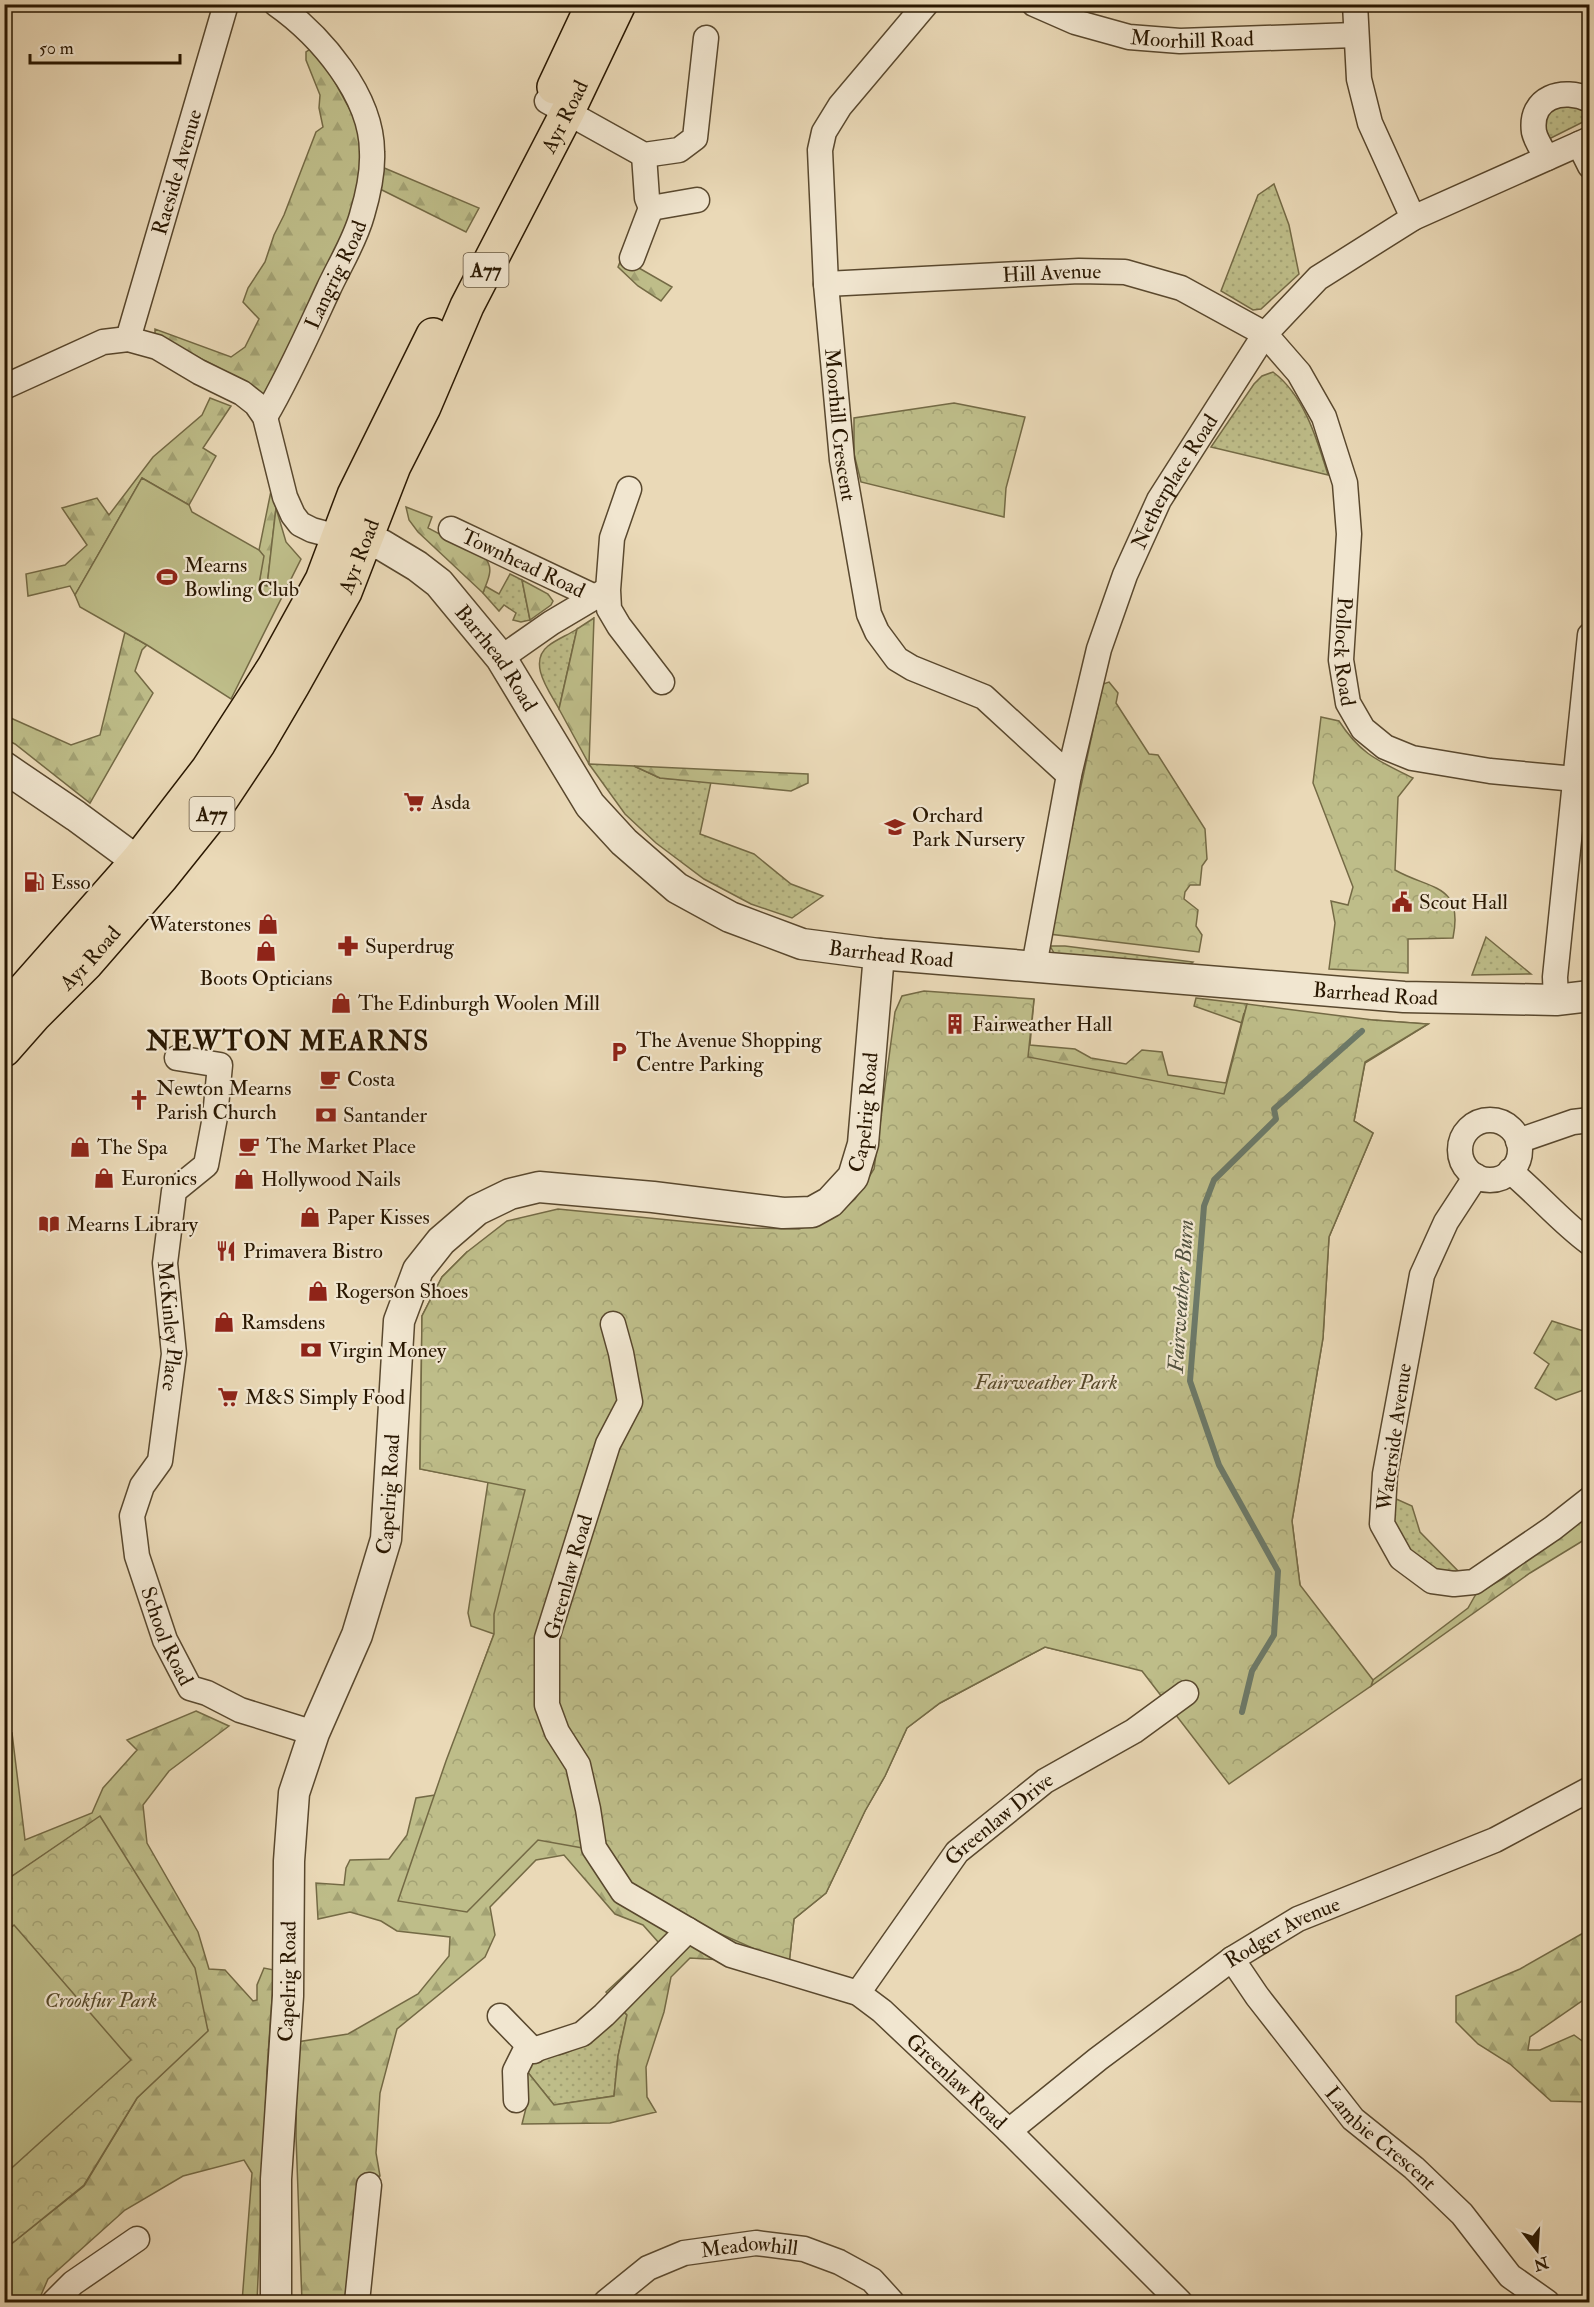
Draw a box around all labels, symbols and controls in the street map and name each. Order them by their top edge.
street label: Moorhill Road [1129,24,1255,55]
scale bar [30,27,180,65]
text: 50 m [39,37,74,60]
street label: Ayr Road [535,75,595,159]
street label: Raeside Avenue [146,106,209,238]
street label: Langrig Road [299,216,374,333]
road number: A77 [464,253,508,287]
street label: Hill Avenue [1002,258,1102,289]
street label: Moorhill Crescent [818,347,862,503]
street label: Netherplace Road [1126,409,1225,553]
street label: Ayr Road [332,515,386,599]
street label: Townhead Road [457,523,590,605]
place label: Mearns Bowling Club [184,552,299,603]
sports icon: Mearns Bowling Club [155,565,179,589]
street label: Pollock Road [1327,596,1361,709]
street label: Barrhead Road [449,599,543,717]
place label: Asda [430,789,471,816]
supermarket icon: Asda [402,790,426,814]
road number: A77 [190,797,234,831]
place label: Orchard Park Nursery [912,802,1025,853]
school or university icon: Orchard Park Nursery [883,815,907,839]
place label: Esso [51,869,91,896]
fuel station icon: Esso [22,870,46,894]
place label: Scout Hall [1419,889,1508,916]
public building icon: Scout Hall [1390,890,1414,914]
place label: Waterstones [148,911,251,938]
shop icon: Waterstones [256,912,280,936]
street label: Ayr Road [53,920,127,997]
place label: Superdrug [365,933,455,960]
pharmacy icon: Superdrug [336,934,360,958]
street label: Barrhead Road [827,935,955,974]
shop icon: Boots Opticians [254,939,278,963]
place label: Boots Opticians [199,965,333,992]
street label: Barrhead Road [1312,977,1439,1012]
place label: The Edinburgh Woolen Mill [358,990,600,1017]
shop icon: The Edinburgh Woolen Mill [329,991,353,1015]
place label: Fairweather Hall [972,1011,1113,1038]
building icon: Fairweather Hall [943,1012,967,1036]
district label: NEWTON MEARNS [145,1025,430,1058]
place label: The Avenue Shopping Centre Parking [636,1027,822,1078]
parking icon: The Avenue Shopping Centre Parking [607,1040,631,1064]
street label: Capelrig Road [842,1051,885,1176]
place label: Costa [347,1066,395,1093]
cafe icon: Costa [318,1067,342,1091]
place label: Newton Mearns Parish Church [156,1075,291,1126]
church icon: Newton Mearns Parish Church [127,1088,151,1112]
place label: Santander [343,1102,427,1129]
bank icon: Santander [314,1103,338,1127]
place label: The Market Place [266,1133,416,1160]
place label: The Spa [97,1134,168,1161]
cafe icon: The Market Place [237,1134,261,1158]
shop icon: The Spa [68,1135,92,1159]
place label: Euronics [121,1165,197,1192]
shop icon: Euronics [92,1166,116,1190]
place label: Hollywood Nails [261,1166,401,1193]
shop icon: Hollywood Nails [232,1167,256,1191]
place label: Paper Kisses [327,1204,430,1231]
shop icon: Paper Kisses [298,1205,322,1229]
place label: Mearns Library [66,1211,199,1238]
library icon: Mearns Library [37,1212,61,1236]
water label: Fairweather Burn [1162,1219,1200,1374]
place label: Primavera Bistro [243,1238,383,1265]
restaurant icon: Primavera Bistro [214,1239,238,1263]
street label: McKinley Place [151,1260,188,1393]
place label: Rogerson Shoes [335,1278,468,1305]
shop icon: Rogerson Shoes [306,1279,330,1303]
place label: Ramsdens [241,1309,325,1336]
shop icon: Ramsdens [212,1310,236,1334]
place label: Virgin Money [328,1337,447,1364]
bank icon: Virgin Money [299,1338,323,1362]
street label: Waterside Avenue [1371,1361,1418,1514]
park label: Fairweather Park [973,1369,1118,1396]
place label: M&S Simply Food [245,1384,406,1411]
supermarket icon: M&S Simply Food [216,1385,240,1409]
street label: Capelrig Road [369,1432,406,1558]
street label: Greenlaw Road [538,1511,599,1643]
street label: School Road [134,1583,200,1691]
street label: Greenlaw Drive [939,1766,1058,1871]
street label: Rodger Avenue [1220,1891,1344,1974]
street label: Capelrig Road [272,1920,303,2043]
park label: Crookfur Park [45,1987,157,2014]
street label: Greenlaw Road [900,2028,1013,2136]
street label: Lambie Crescent [1319,2081,1442,2197]
north arrow [1507,2220,1567,2280]
street label: Meadowhill [699,2230,800,2265]
text: N [1531,2251,1552,2275]

